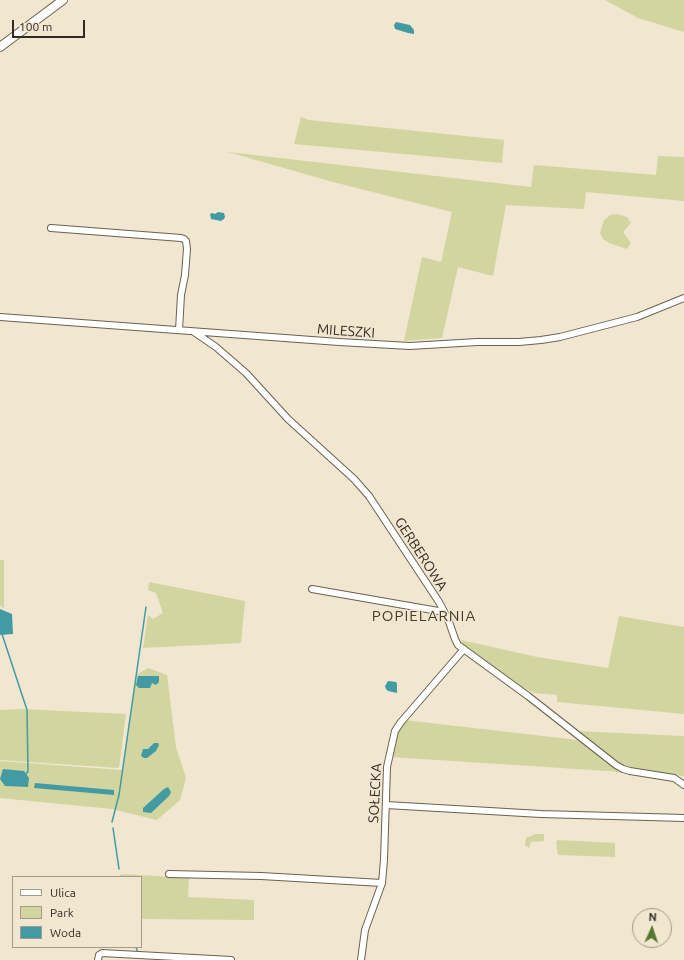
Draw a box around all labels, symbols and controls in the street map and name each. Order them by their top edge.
scale bar [14,12,87,38]
text: 100 m [19,20,52,33]
street label: MILESZKI [316,321,376,341]
street label: GERBEROWA [391,514,451,594]
district label: POPIELARNIA [372,607,476,625]
street label: SOŁECKA [365,763,385,823]
legend [12,876,142,948]
text: Ulica [50,886,76,899]
text: Park [50,906,74,919]
north arrow [632,908,672,948]
text: N [648,911,657,923]
text: Woda [50,926,81,939]

